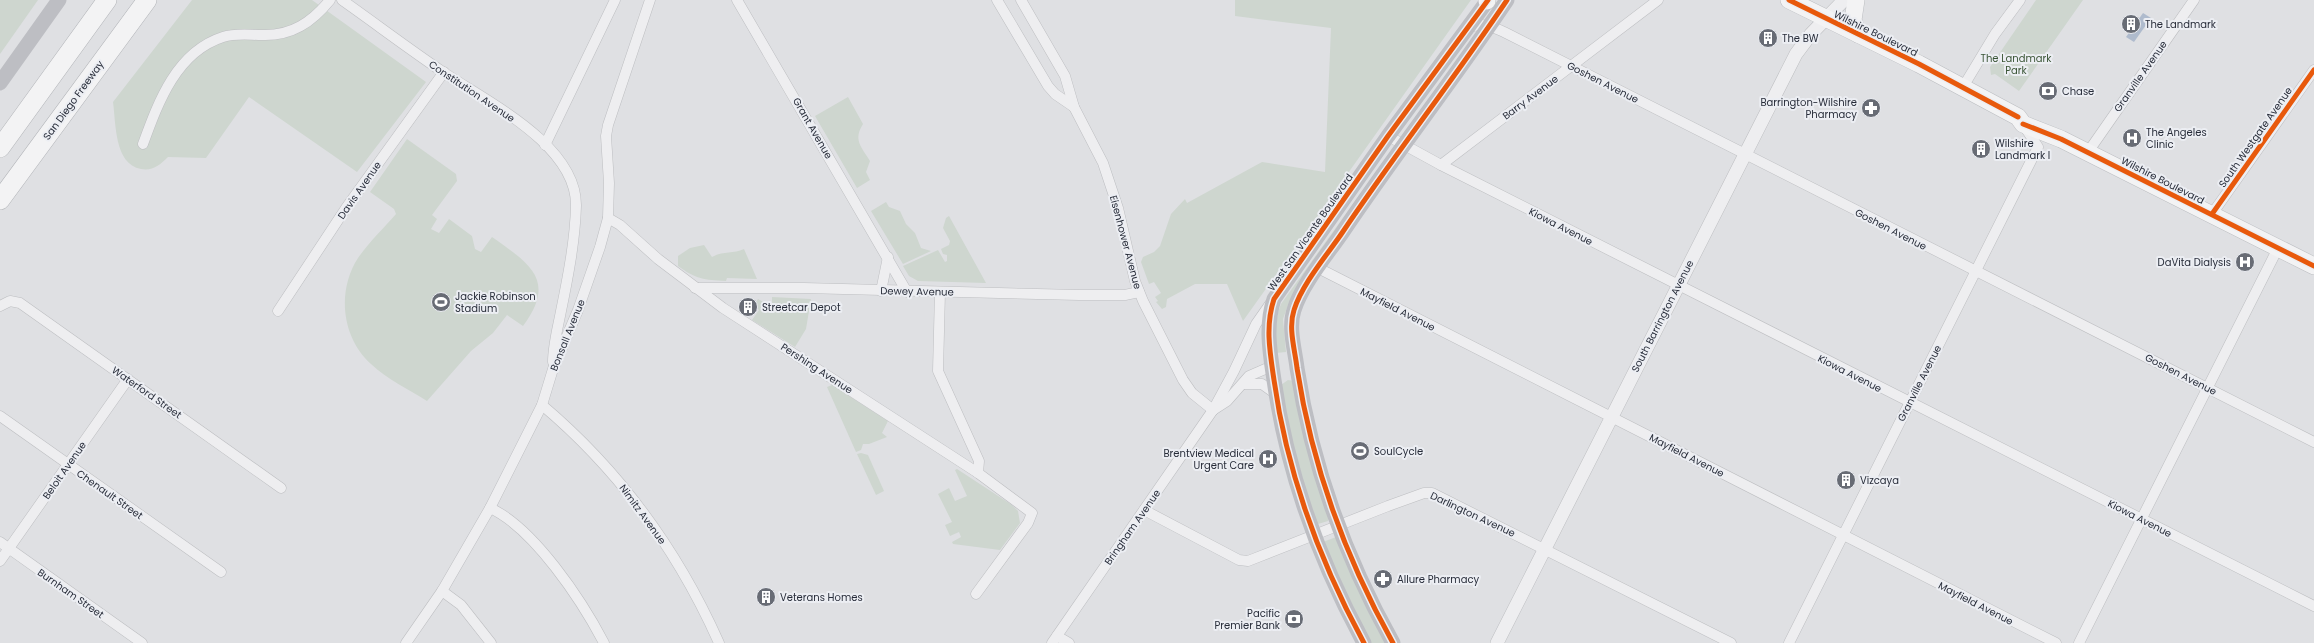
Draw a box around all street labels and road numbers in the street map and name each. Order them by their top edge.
street label: Wilshire Boulevard [1831,7,1920,60]
street label: Granville Avenue [2110,38,2171,115]
street label: San Diego Freeway [39,57,108,143]
street label: Constitution Avenue [426,57,518,126]
street label: Goshen Avenue [1564,58,1641,107]
street label: Barry Avenue [1499,71,1561,123]
street label: South Westgate Avenue [2215,84,2296,191]
street label: Grant Avenue [789,95,836,162]
street label: Wilshire Boulevard [2118,153,2207,208]
street label: Davis Avenue [334,158,385,222]
street label: West San Vicente Boulevard [1264,171,1357,294]
street label: Eisenhower Avenue [1106,194,1145,291]
street label: Kiowa Avenue [1526,204,1595,249]
street label: Goshen Avenue [1852,205,1929,254]
street label: South Barrington Avenue [1628,258,1697,375]
street label: Dewey Avenue [880,283,954,300]
street label: Mayfield Avenue [1358,284,1438,335]
street label: Bonsall Avenue [546,297,589,373]
street label: Pershing Avenue [778,339,856,397]
street label: Granville Avenue [1894,342,1945,424]
street label: Goshen Avenue [2142,350,2219,399]
street label: Kiowa Avenue [1815,351,1884,396]
street label: Waterford Street [109,363,185,422]
street label: Mayfield Avenue [1647,430,1727,481]
street label: Beloit Avenue [39,438,90,502]
street label: Chenault Street [73,466,146,523]
street label: Nimitz Avenue [616,481,669,547]
street label: Bringham Avenue [1101,486,1164,568]
street label: Darlington Avenue [1428,488,1518,541]
street label: Kiowa Avenue [2105,496,2174,541]
street label: Burnham Street [34,565,107,622]
street label: Mayfield Avenue [1936,578,2016,629]

